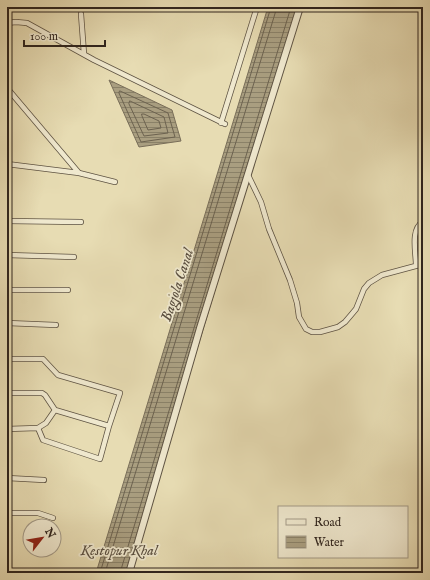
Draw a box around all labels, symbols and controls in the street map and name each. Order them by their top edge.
scale bar [24,22,105,48]
text: 100 m [30,29,58,44]
water label: Bagjola Canal [157,245,200,324]
legend [278,506,408,558]
text: Road [314,515,342,530]
north arrow [22,518,62,558]
text: N [41,525,58,541]
text: Water [314,535,345,550]
water label: Kestopur Khal [79,541,159,560]

